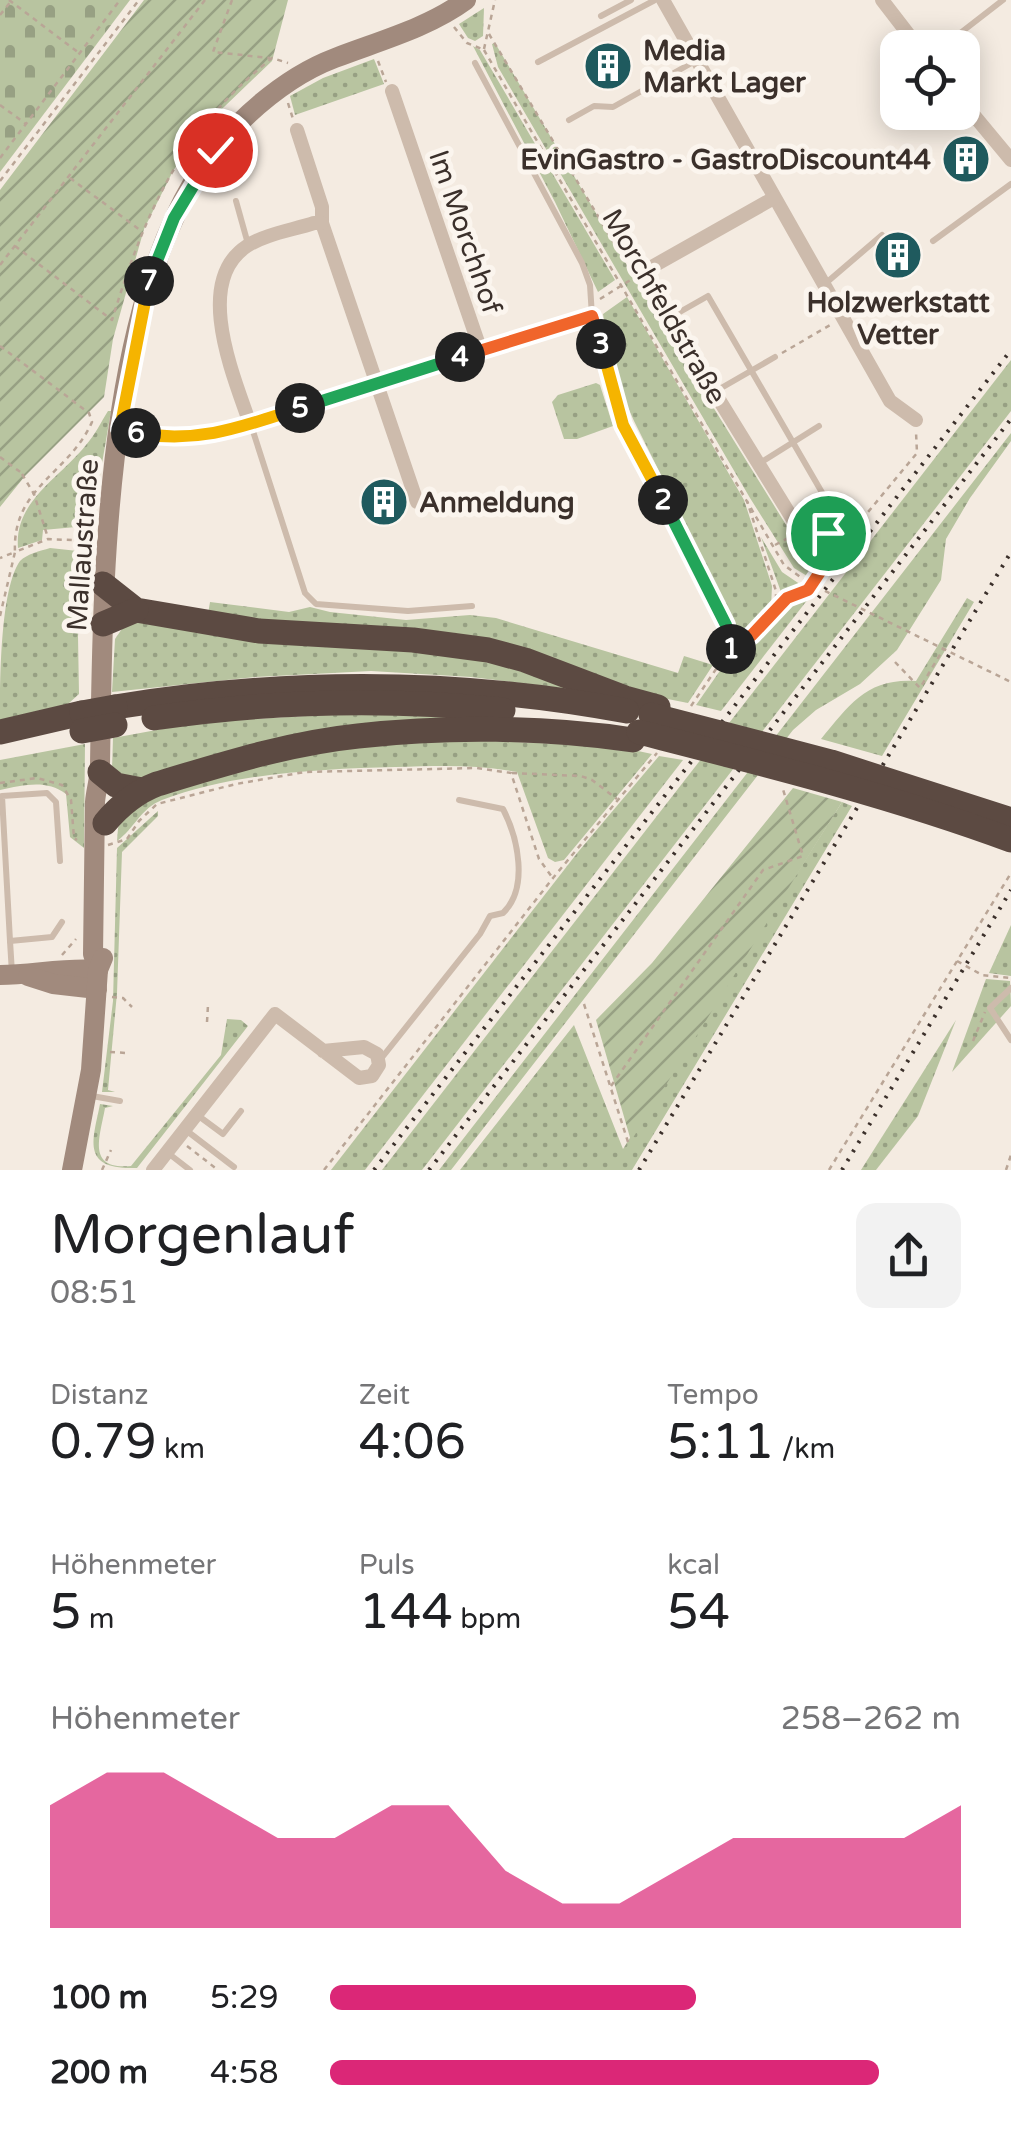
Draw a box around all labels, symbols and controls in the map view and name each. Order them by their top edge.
map controls [880,30,980,130]
button: locate [880,30,980,130]
place label: Media Markt Lager [643,34,807,100]
building icon: Media Markt Lager [582,40,634,92]
pin [173,108,258,193]
icon: check [188,123,243,178]
building icon: EvinGastro - GastroDiscount44 [940,133,992,185]
place label: EvinGastro - GastroDiscount44 [520,143,931,177]
street label: Im Morchhof [421,146,509,319]
street label: Morchfeldstraße [595,203,734,410]
building icon: Holzwerkstatt Vetter [872,229,924,281]
pin: 7 [124,256,174,306]
text: 7 [140,264,158,298]
place label: Holzwerkstatt Vetter [806,286,990,352]
pin: 3 [576,319,626,369]
text: 3 [592,327,610,361]
pin: 4 [435,332,485,382]
text: 4 [451,340,469,374]
pin: 5 [275,383,325,433]
text: 5 [291,391,309,425]
pin: 6 [111,408,161,458]
text: 6 [127,416,145,450]
street label: Mallaustraße [60,458,106,632]
pin: 2 [638,475,688,525]
building icon: Anmeldung [358,476,410,528]
text: 2 [654,483,672,517]
place label: Anmeldung [419,486,575,520]
pin [786,491,871,576]
icon: arrive [801,506,856,561]
pin: 1 [706,624,756,674]
text: 1 [722,632,740,666]
text: Morgenlauf [50,1203,354,1269]
button: share [856,1203,961,1308]
text: 08:51 [50,1274,139,1312]
text: Distanz [50,1378,148,1412]
text: Zeit [359,1378,410,1412]
text: Tempo [667,1378,759,1412]
text: 0.79 [50,1412,157,1472]
text: 4:06 [359,1412,466,1472]
text: 5:11 [667,1412,775,1472]
text: km [157,1432,205,1466]
text: /km [775,1432,835,1466]
text: Höhenmeter [50,1548,216,1582]
text: Puls [359,1548,415,1582]
text: kcal [667,1548,720,1582]
text: 5 [50,1582,81,1642]
text: 144 [359,1582,453,1642]
text: 54 [667,1582,730,1642]
text: m [81,1602,114,1636]
text: bpm [453,1602,521,1636]
text: Höhenmeter [50,1700,240,1738]
text: 258–262 m [781,1700,961,1738]
text: 100 m [50,1979,148,2017]
text: 5:29 [210,1979,279,2017]
text: 200 m [50,2054,148,2092]
text: 4:58 [210,2054,279,2092]

